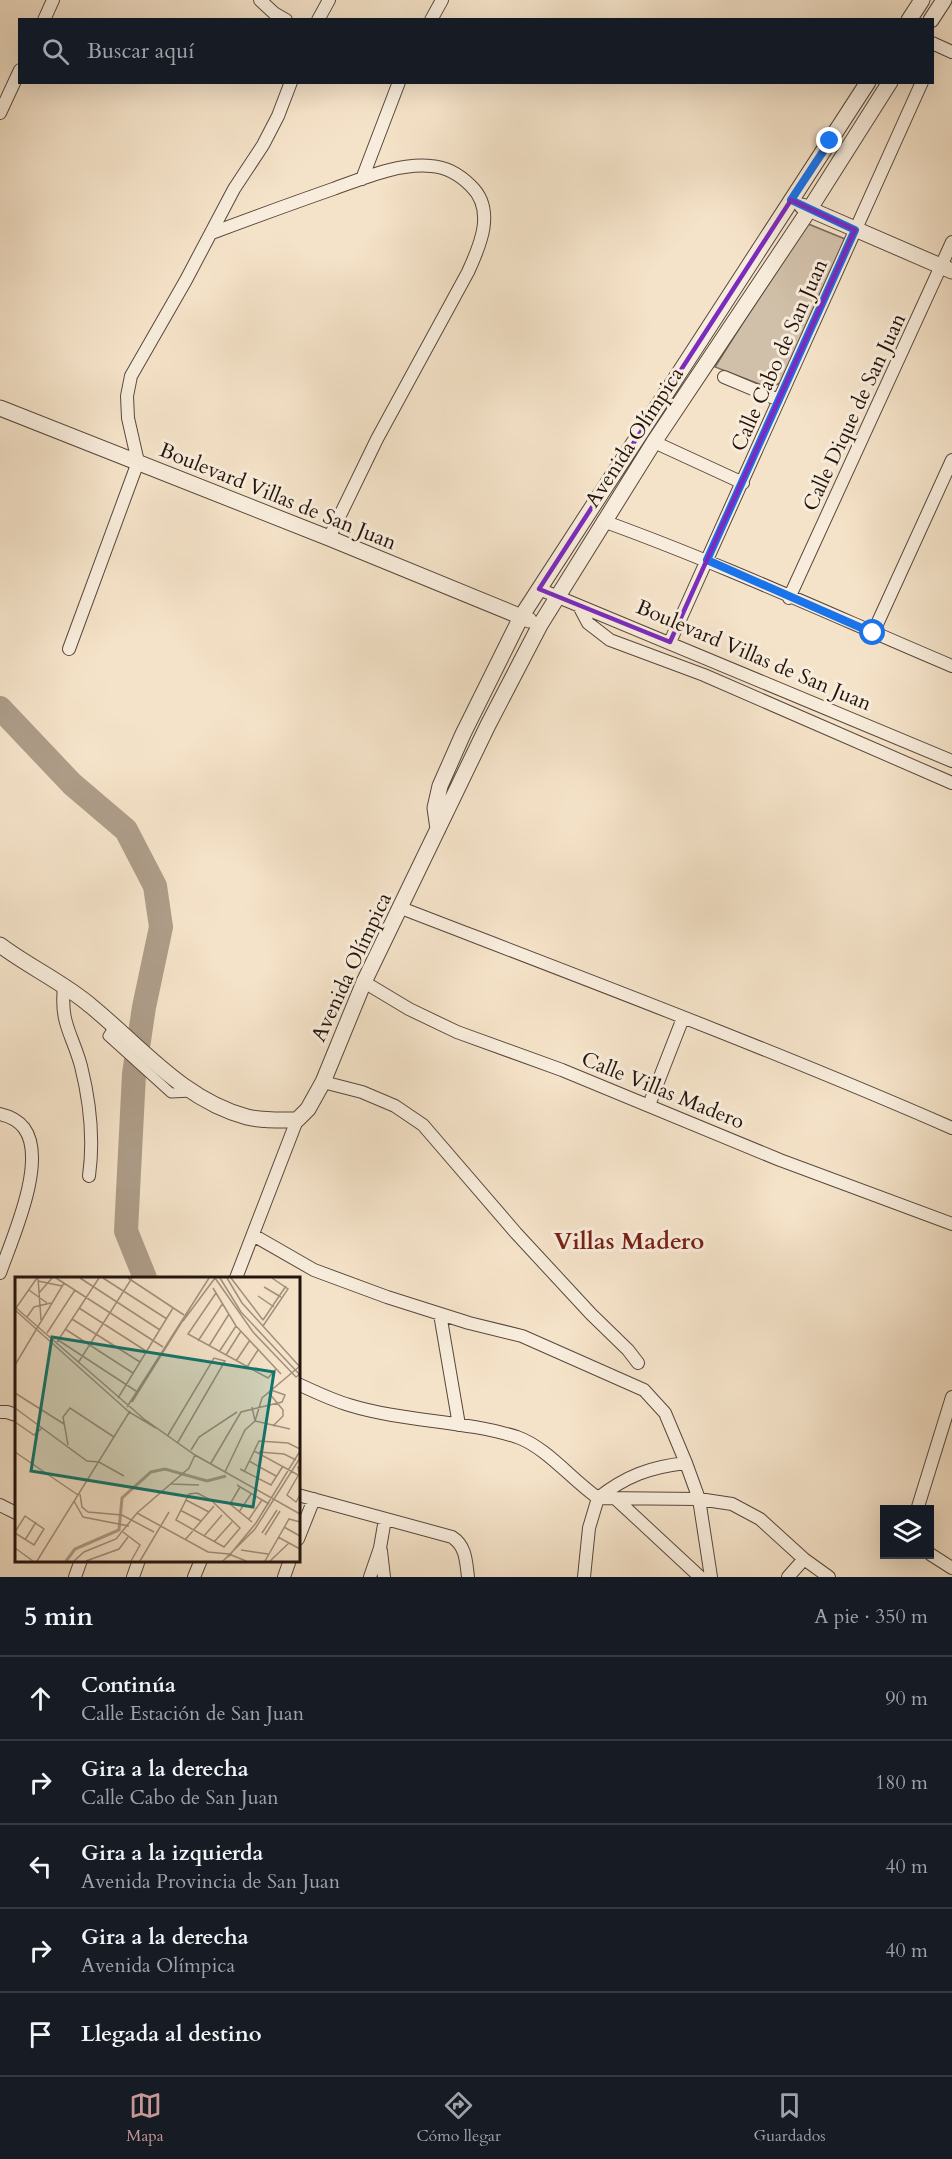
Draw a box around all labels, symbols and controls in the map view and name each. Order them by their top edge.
search box [18,18,934,84]
icon: search [39,35,72,68]
text: Buscar aquí [87,36,194,66]
route end [816,127,842,153]
street label: Calle Cabo de San Juan [724,254,835,456]
street label: Calle Dique de San Juan [796,309,913,516]
street label: Avenida Olímpica [578,362,691,513]
street label: Boulevard Villas de San Juan [155,436,401,557]
street label: Boulevard Villas de San Juan [632,593,876,718]
route start [859,619,885,645]
street label: Avenida Olímpica [304,888,399,1047]
street label: Calle Villas Madero [577,1045,749,1136]
district label: Villas Madero [554,1225,704,1258]
inset map [15,1277,300,1562]
map controls [880,1505,934,1559]
button: layers [880,1505,934,1559]
text: 5 min [24,1599,93,1634]
text: A pie · 350 m [814,1603,928,1630]
text: Continúa [81,1670,176,1700]
icon: ahead [24,1682,57,1715]
text: 90 m [885,1685,928,1712]
text: Calle Estación de San Juan [81,1700,304,1727]
text: Gira a la derecha [81,1754,249,1784]
icon: right [24,1766,57,1799]
text: 180 m [875,1769,928,1796]
text: Calle Cabo de San Juan [81,1784,279,1811]
text: Gira a la izquierda [81,1838,264,1868]
icon: left [24,1850,57,1883]
text: 40 m [885,1853,928,1880]
text: Avenida Provincia de San Juan [81,1868,340,1895]
text: Gira a la derecha [81,1922,249,1952]
icon: right [24,1934,57,1967]
text: 40 m [885,1937,928,1964]
text: Avenida Olímpica [81,1952,235,1979]
icon: arrive [24,2018,57,2051]
text: Llegada al destino [81,2019,262,2049]
tab: Mapa [126,2089,164,2147]
tab: Cómo llegar [416,2089,501,2147]
tab: Guardados [754,2089,826,2147]

